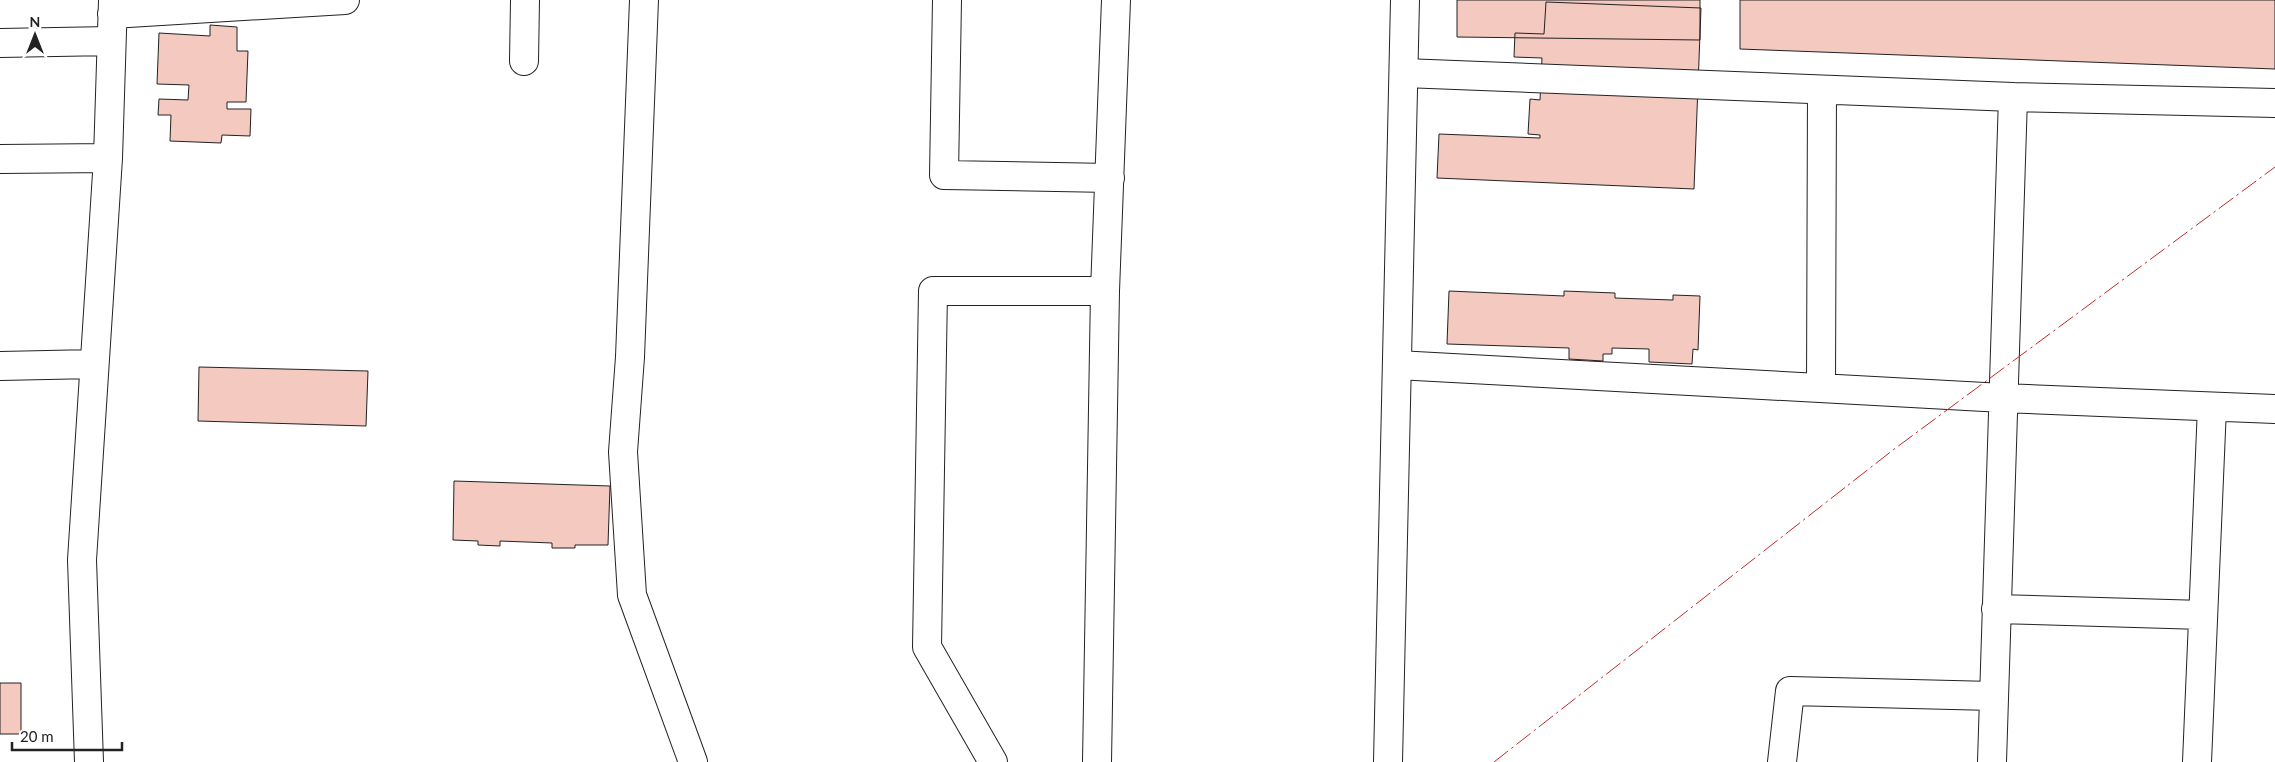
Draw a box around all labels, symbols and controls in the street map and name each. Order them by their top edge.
north arrow [10,10,60,60]
text: N [30,13,40,30]
scale bar [12,720,122,752]
text: 20 m [20,727,54,745]

